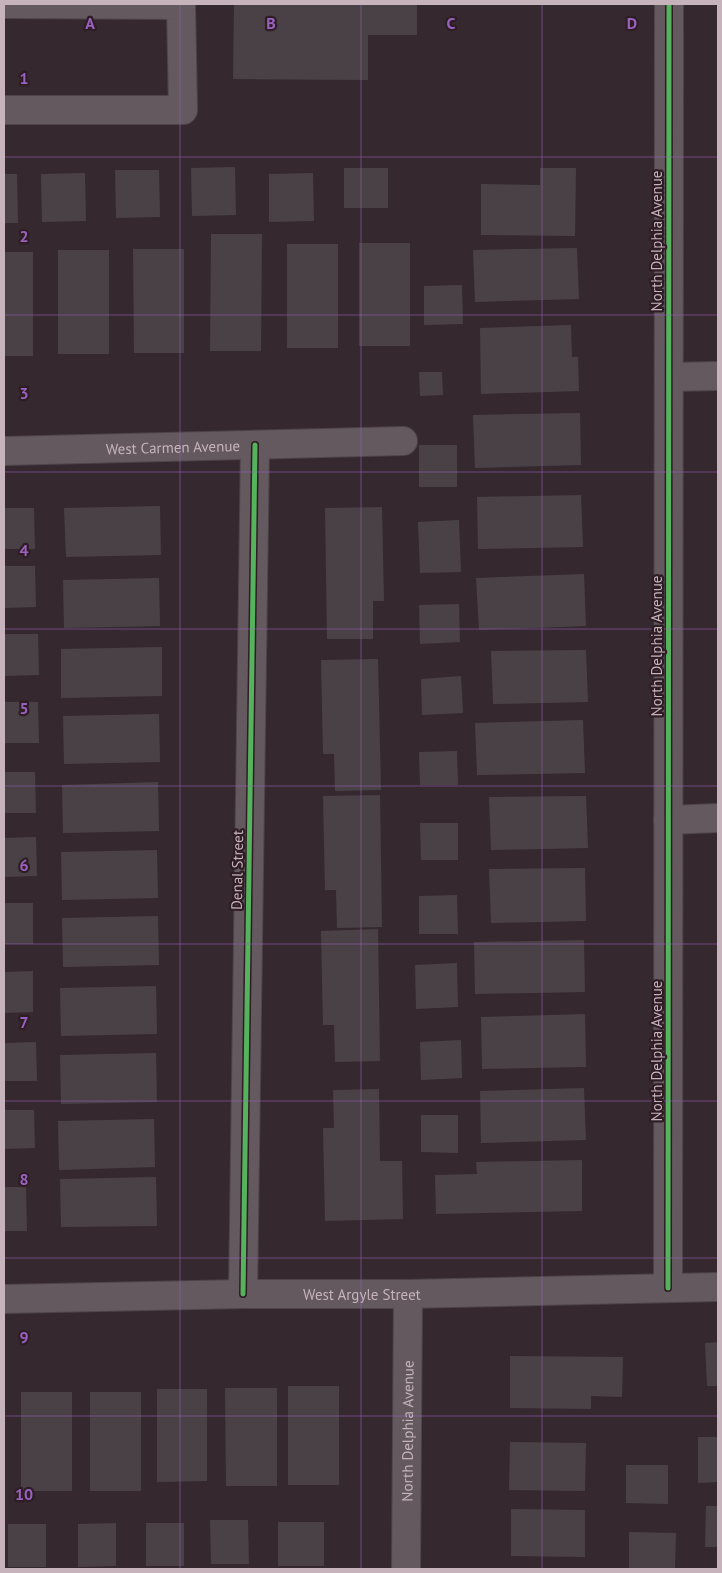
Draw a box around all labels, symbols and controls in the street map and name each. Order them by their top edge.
text: A [85,13,95,33]
text: B [266,13,276,33]
text: C [447,13,456,33]
text: D [627,13,637,33]
text: 1 [19,68,29,88]
street label: North Delphia Avenue [647,171,666,311]
text: 2 [19,226,29,246]
text: 3 [19,383,29,403]
street label: West Carmen Avenue [106,436,240,458]
text: 4 [19,540,29,560]
street label: North Delphia Avenue [647,576,666,716]
text: 5 [19,698,29,718]
street label: Denal Street [227,830,247,910]
text: 6 [19,855,29,875]
street label: North Delphia Avenue [647,981,666,1121]
text: 7 [19,1012,29,1032]
text: 8 [19,1169,29,1189]
street label: West Argyle Street [303,1284,421,1304]
text: 9 [19,1327,29,1347]
street label: North Delphia Avenue [397,1360,417,1502]
text: 10 [15,1484,33,1504]

